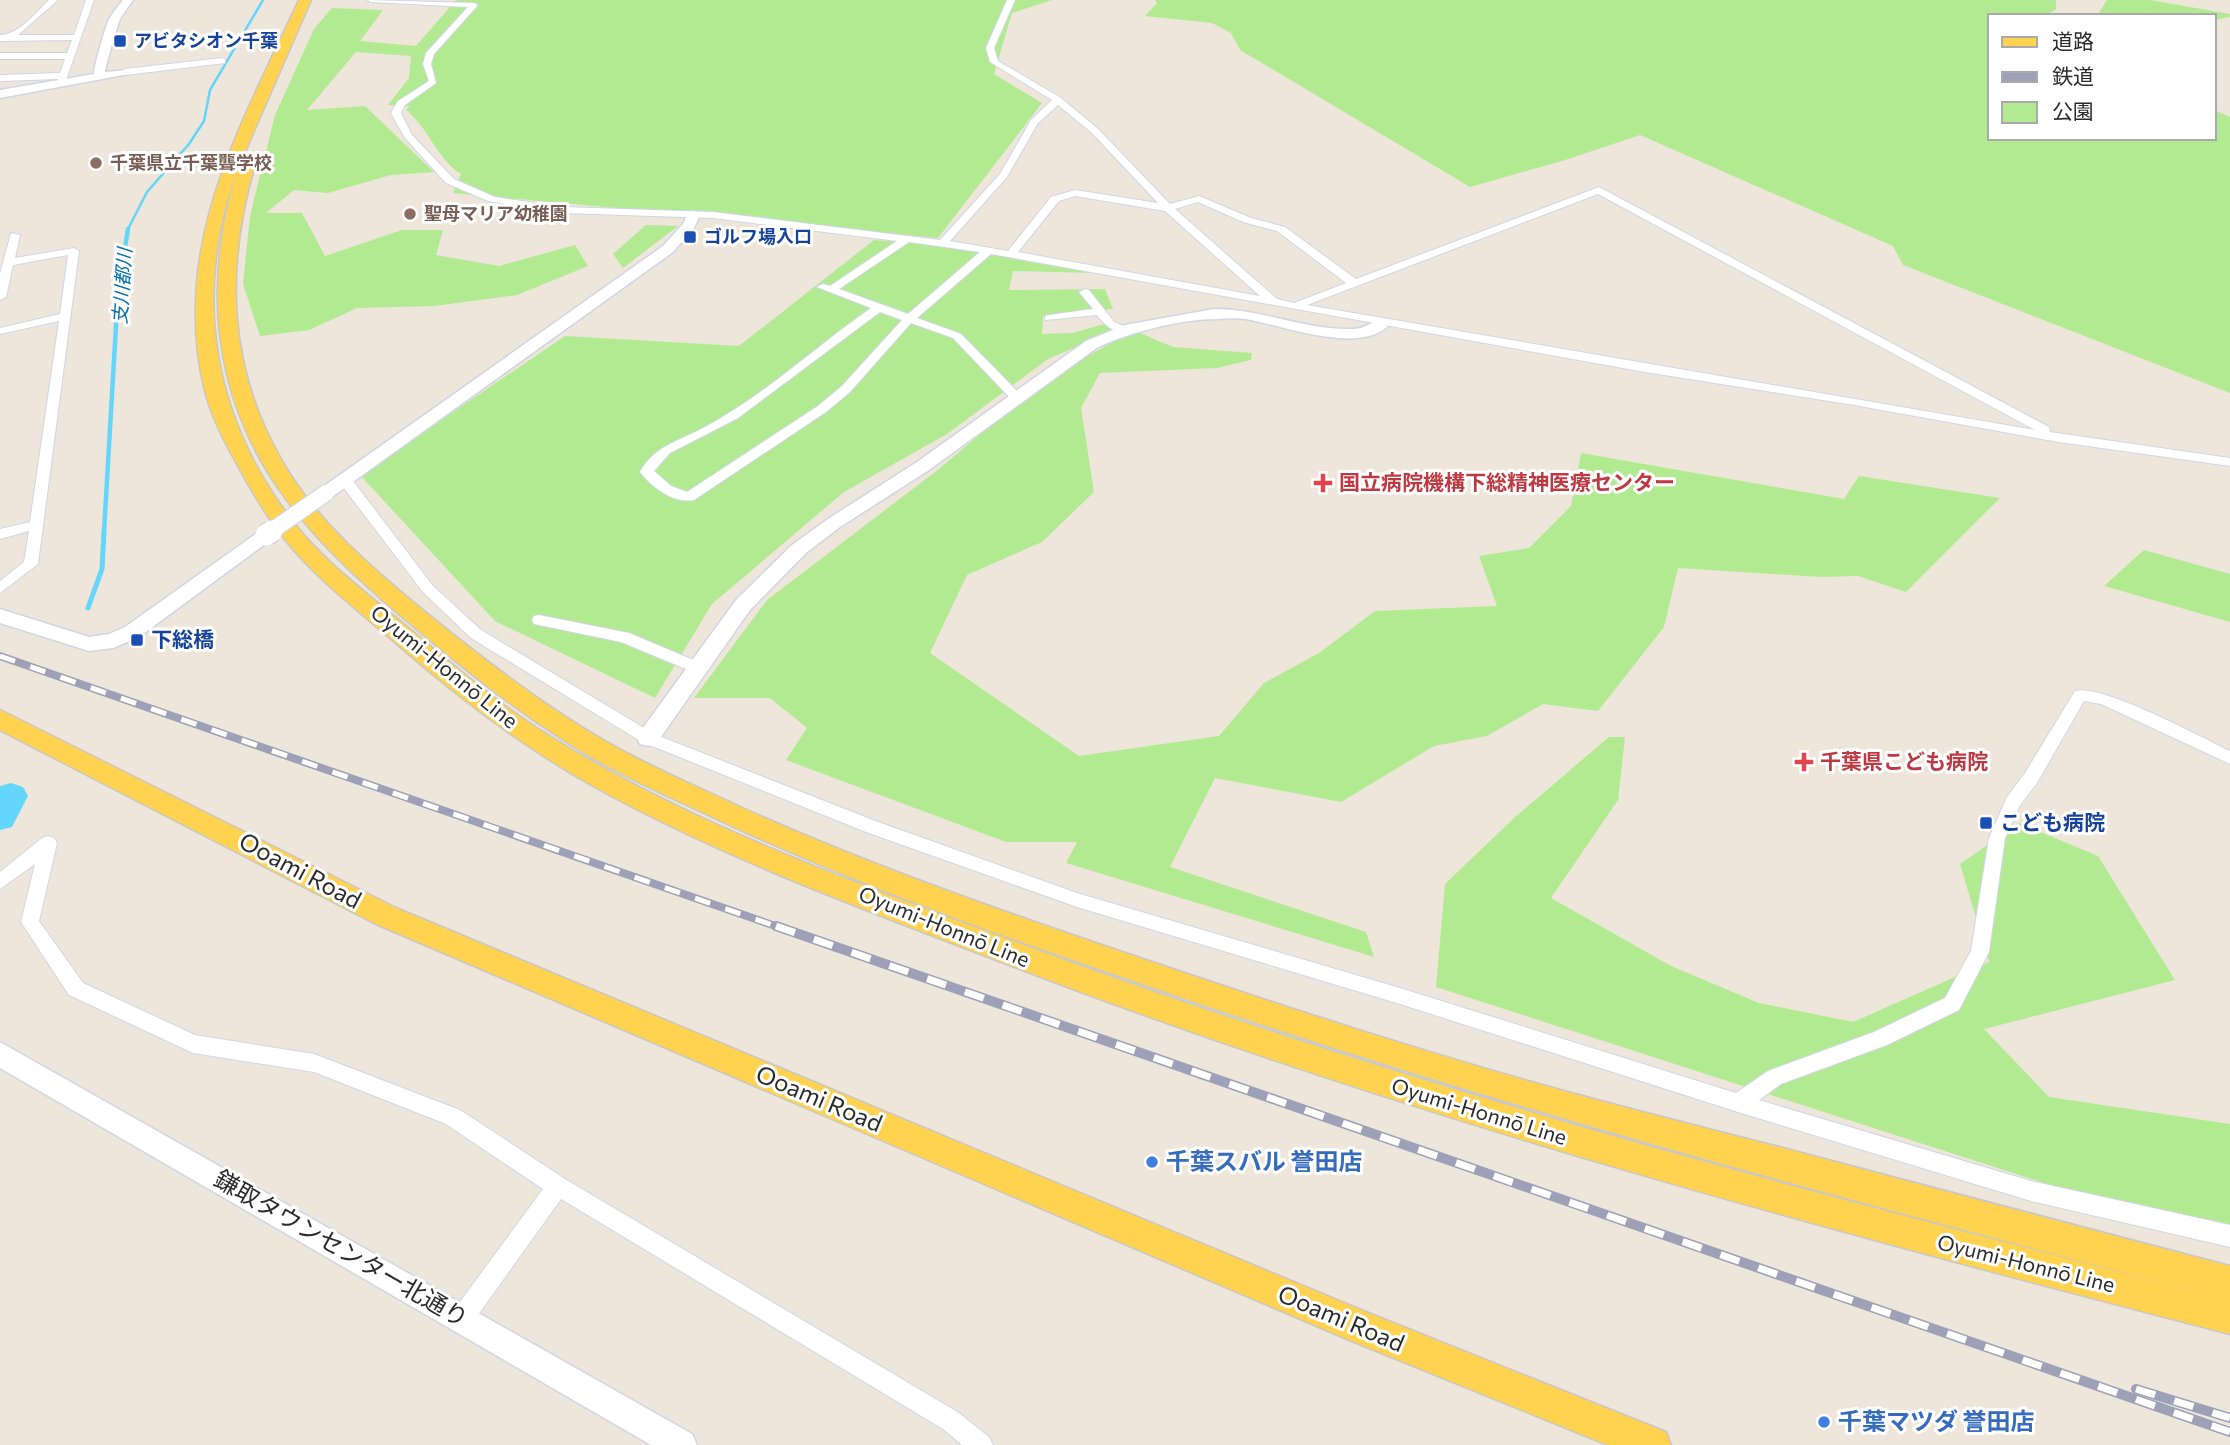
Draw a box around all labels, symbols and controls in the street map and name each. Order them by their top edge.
legend [1988,14,2216,140]
text: 道路 [2052,28,2094,53]
place label: アビタシオン千葉 [134,29,278,51]
marker: アビタシオン千葉 [112,33,128,49]
text: 鉄道 [2052,63,2094,88]
text: 公園 [2052,98,2094,123]
place label: 千葉県立千葉聾学校 [110,151,272,173]
marker: 千葉県立千葉聾学校 [88,155,104,171]
place label: 聖母マリア幼稚園 [424,202,568,224]
marker: 聖母マリア幼稚園 [402,206,418,222]
place label: ゴルフ場入口 [704,225,812,247]
marker: ゴルフ場入口 [682,229,698,245]
water label: 支川都川 [107,245,136,325]
place label: 国立病院機構下総精神医療センター [1339,469,1675,494]
marker: 国立病院機構下総精神医療センター [1313,473,1333,493]
street label: Oyumi-Honnō Line [366,599,523,733]
place label: 下総橋 [151,626,214,651]
marker: 下総橋 [129,632,145,648]
place label: 千葉県こども病院 [1820,748,1988,773]
marker: 千葉県こども病院 [1794,752,1814,772]
place label: こども病院 [2000,809,2105,834]
marker: こども病院 [1978,815,1994,831]
street label: Ooami Road [235,825,367,914]
street label: Oyumi-Honnō Line [856,880,1034,971]
street label: Ooami Road [752,1058,887,1137]
street label: Oyumi-Honnō Line [1389,1072,1570,1149]
place label: 千葉スバル 誉田店 [1166,1146,1363,1175]
marker: 千葉スバル 誉田店 [1144,1154,1160,1170]
street label: 鎌取タウンセンター北通り [210,1163,474,1332]
street label: Oyumi-Honnō Line [1935,1228,2118,1297]
street label: Ooami Road [1274,1278,1409,1357]
place label: 千葉マツダ 誉田店 [1838,1406,2035,1435]
marker: 千葉マツダ 誉田店 [1816,1414,1832,1430]

